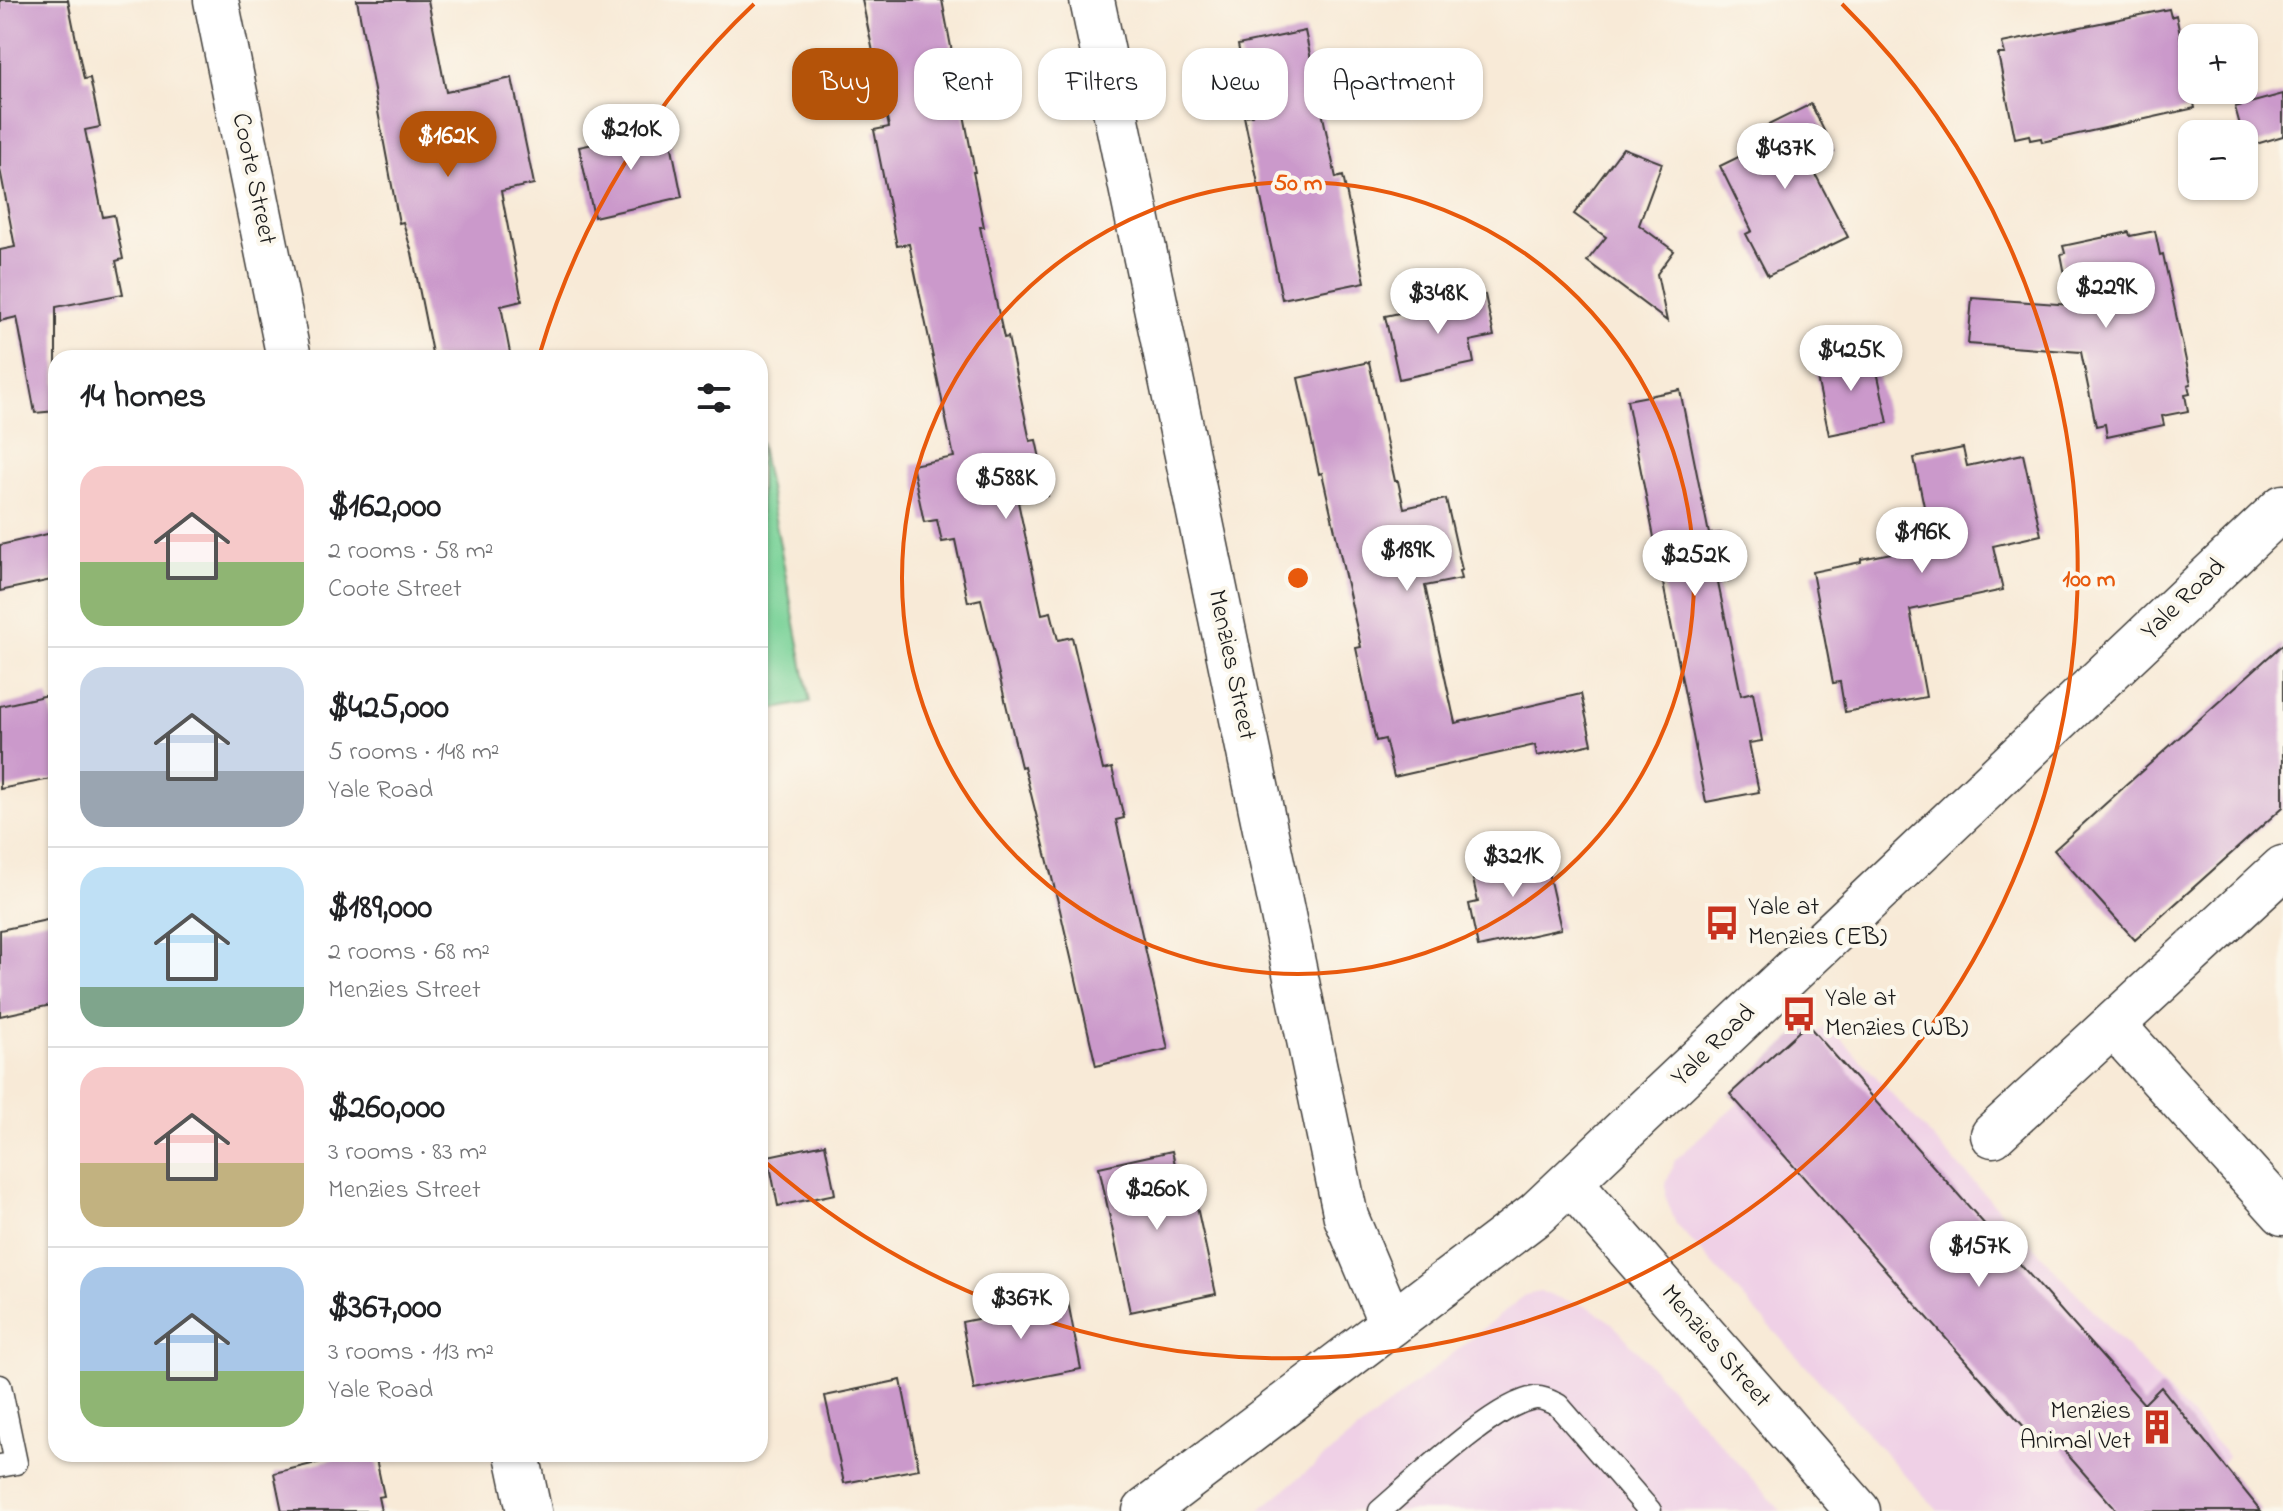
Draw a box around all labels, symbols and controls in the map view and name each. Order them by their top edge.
map controls [2178,24,2258,200]
button: + [2178,24,2258,104]
chip: Buy [792,48,898,120]
chip: Rent [914,48,1022,120]
chip: Filters [1038,48,1166,120]
chip: New [1182,48,1288,120]
chip: Apartment [1304,48,1483,120]
pin: $210K [575,104,687,172]
street label: Coote Street [221,110,286,249]
pin: $162K [392,111,504,179]
text: $210K [601,111,661,149]
text: $162K [418,118,478,156]
button: − [2178,120,2258,200]
pin: $437K [1729,123,1841,191]
text: $437K [1755,130,1815,168]
text: 50 m [1274,167,1323,202]
pin: $229K [2050,262,2162,330]
pin: $348K [1382,268,1494,336]
text: $229K [2075,269,2137,307]
text: $348K [1408,275,1468,313]
pin: $425K [1795,325,1907,393]
text: $425K [1818,332,1884,370]
text: 14 homes [80,373,206,423]
icon: filters [692,376,736,420]
pin: $588K [950,453,1062,521]
text: $588K [975,460,1037,498]
text: $162,000 [328,483,441,533]
icon: home [144,498,240,594]
pin: $196K [1866,507,1978,575]
text: $196K [1894,514,1950,552]
pin: $189K [1351,525,1463,593]
pin: $252K [1639,530,1751,598]
text: $189K [1380,532,1434,570]
text: 2 rooms · 58 m² [328,533,494,571]
text: $252K [1660,537,1730,575]
street label: Yale Road [2133,550,2235,650]
text: 100 m [2063,563,2116,598]
centre of rings [1284,564,1312,592]
text: Coote Street [328,571,462,609]
street label: Menzies Street [1197,586,1266,744]
text: $425,000 [328,684,449,734]
icon: home [144,699,240,795]
text: 5 rooms · 148 m² [328,734,500,772]
text: Yale Road [328,772,433,810]
pin: $321K [1457,831,1569,899]
text: $321K [1483,838,1543,876]
text: $189,000 [328,884,432,934]
place label: Yale at Menzies (EB) [1748,889,1887,957]
icon: home [144,899,240,995]
bus stop icon: Yale at Menzies (EB) [1703,904,1741,942]
text: 2 rooms · 68 m² [328,934,490,972]
text: Menzies Street [328,972,481,1010]
place label: Yale at Menzies (WB) [1825,980,1969,1048]
bus stop icon: Yale at Menzies (WB) [1780,995,1818,1033]
street label: Yale Road [1663,996,1765,1096]
text: $260,000 [328,1084,445,1134]
icon: home [144,1099,240,1195]
text: 3 rooms · 83 m² [328,1134,487,1172]
pin: $260K [1101,1164,1213,1232]
text: $260K [1125,1171,1189,1209]
text: Menzies Street [328,1172,481,1210]
pin: $157K [1923,1221,2035,1289]
text: $157K [1948,1228,2010,1266]
pin: $367K [965,1273,1077,1341]
street label: Menzies Street [1651,1277,1780,1417]
text: $367K [990,1280,1052,1318]
text: $367,000 [328,1284,442,1334]
icon: home [144,1299,240,1395]
text: 3 rooms · 113 m² [328,1334,494,1372]
text: Yale Road [328,1372,433,1410]
place label: Menzies Animal Vet [2020,1393,2131,1461]
building icon: Menzies Animal Vet [2138,1408,2176,1446]

